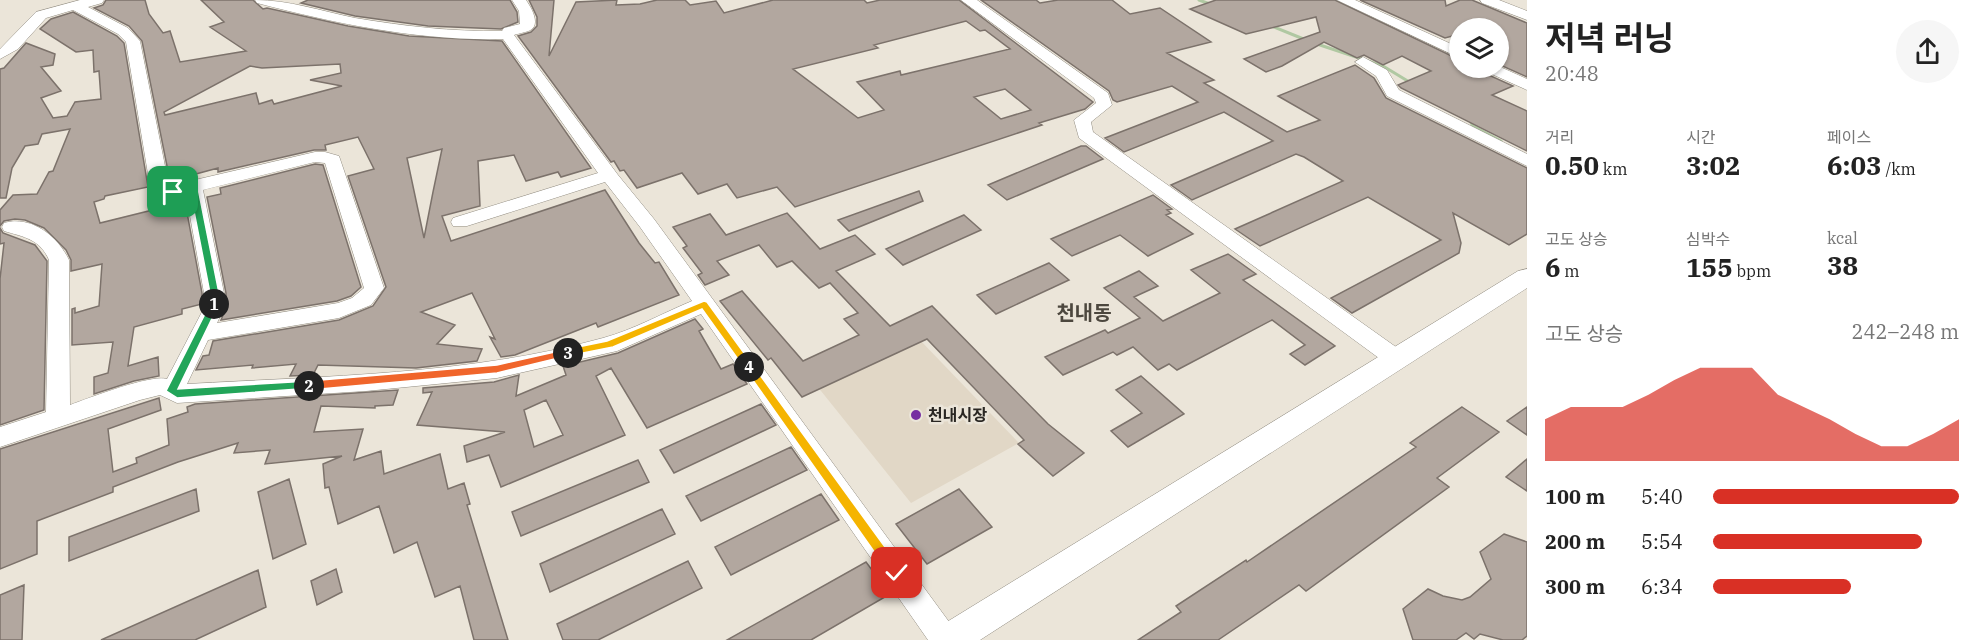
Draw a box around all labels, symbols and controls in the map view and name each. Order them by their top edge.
text: 저녁 러닝 [1545,16,1674,59]
map controls [1449,18,1509,78]
button: layers [1449,18,1509,78]
button: share [1896,20,1959,83]
text: 20:48 [1545,60,1599,87]
text: 거리 [1545,127,1574,147]
text: 시간 [1686,127,1715,147]
text: 페이스 [1827,127,1871,147]
text: 0.50 [1545,148,1599,182]
text: 3:02 [1686,148,1741,182]
text: 6:03 [1827,148,1882,182]
text: km [1599,159,1627,179]
text: /km [1882,159,1916,179]
pin [147,166,198,217]
icon: arrive [156,175,189,208]
text: kcal [1827,228,1858,248]
text: 고도 상승 [1545,229,1608,249]
text: 심박수 [1686,229,1730,249]
text: 38 [1827,248,1858,282]
text: 6 [1545,250,1561,284]
text: 155 [1686,250,1733,284]
text: m [1561,261,1580,281]
text: bpm [1733,261,1771,281]
pin: 1 [199,289,229,319]
text: 1 [209,294,219,314]
district label: 천내동 [1056,299,1112,326]
text: 242–248 m [1852,318,1959,345]
text: 고도 상승 [1545,320,1623,347]
pin: 3 [553,338,583,368]
text: 3 [563,343,573,363]
pin: 4 [734,352,764,382]
text: 4 [744,357,754,377]
pin: 2 [294,371,324,401]
text: 2 [304,376,314,396]
place label: 천내시장 [928,405,987,425]
marker: 천내시장 [909,408,923,422]
text: 100 m [1545,483,1605,510]
text: 5:40 [1641,483,1683,510]
text: 200 m [1545,528,1605,555]
text: 5:54 [1641,528,1683,555]
pin [871,547,922,598]
icon: check [880,556,913,589]
text: 300 m [1545,573,1605,600]
text: 6:34 [1641,573,1683,600]

